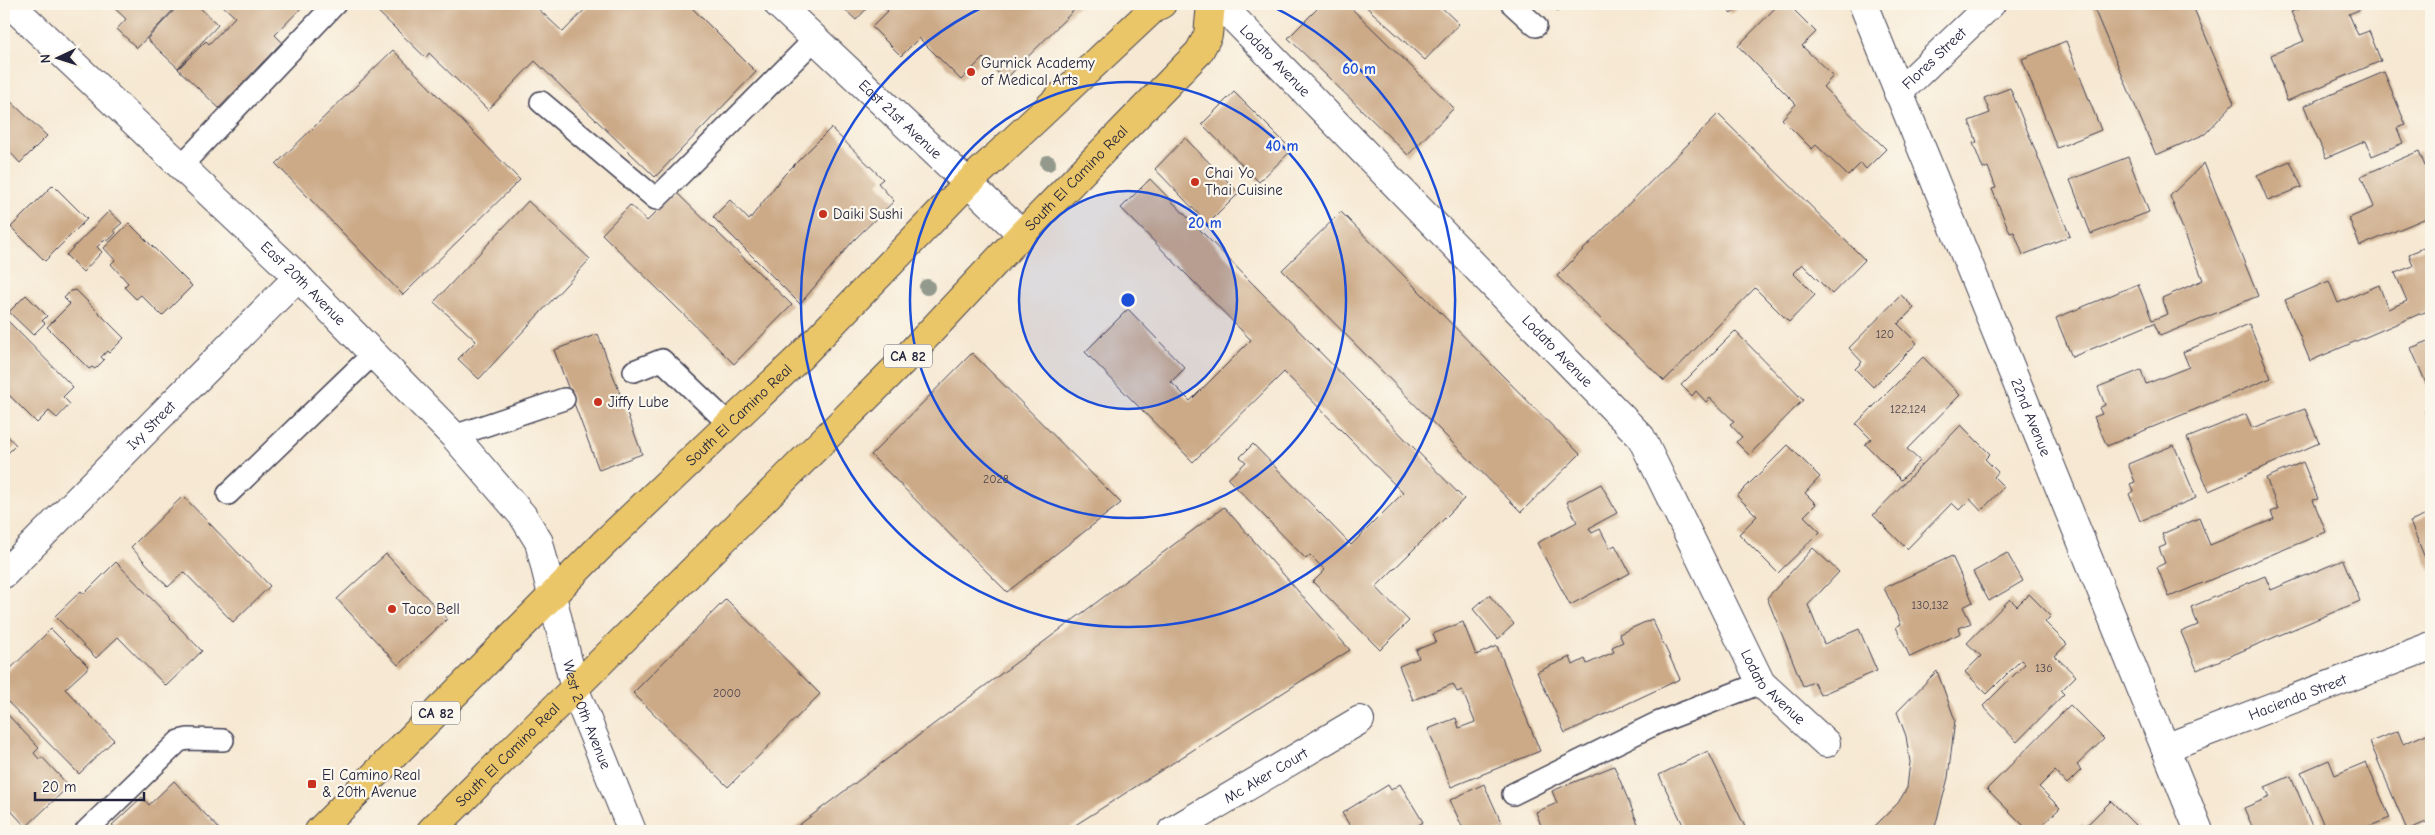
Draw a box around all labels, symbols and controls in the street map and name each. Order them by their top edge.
street label: Lodato Avenue [1236,21,1314,101]
street label: Flores Street [1898,23,1970,93]
north arrow [32,32,82,82]
text: N [37,54,54,64]
place label: Gurnick Academy of Medical Arts [981,54,1095,89]
text: 60 m [1342,60,1376,78]
marker: Gurnick Academy of Medical Arts [965,66,977,78]
street label: East 21st Avenue [855,76,946,163]
street label: South El Camino Real [1021,122,1132,235]
text: 40 m [1266,137,1299,155]
place label: Chai Yo Thai Cuisine [1205,164,1283,199]
marker: Chai Yo Thai Cuisine [1189,176,1201,188]
place label: Daiki Sushi [833,205,903,223]
marker: Daiki Sushi [817,208,829,220]
text: 20 m [1188,214,1222,232]
street label: East 20th Avenue [257,237,350,330]
centre of rings [1119,291,1137,309]
street label: Lodato Avenue [1518,311,1597,391]
house number: 120 [1876,327,1894,341]
road number: CA 82 [884,344,932,368]
street label: South El Camino Real [682,360,796,470]
street label: 22nd Avenue [2007,376,2055,459]
place label: Jiffy Lube [608,393,669,411]
marker: Jiffy Lube [592,396,604,408]
street label: Ivy Street [123,397,180,454]
house number: 122,124 [1890,402,1926,416]
house number: 2028 [983,472,1009,486]
house number: 130,132 [1911,598,1949,612]
place label: Taco Bell [402,600,460,618]
marker: Taco Bell [386,603,398,615]
street label: Lodato Avenue [1737,646,1809,729]
street label: West 20th Avenue [559,658,615,772]
house number: 136 [2035,661,2053,675]
street label: Hacienda Street [2246,670,2350,724]
house number: 2000 [713,686,741,700]
street label: South El Camino Real [452,699,563,811]
road number: CA 82 [412,701,460,724]
street label: Mc Aker Court [1221,744,1312,807]
place label: El Camino Real & 20th Avenue [322,766,421,801]
scale bar [35,770,144,802]
text: 20 m [42,778,76,796]
marker: El Camino Real & 20th Avenue [306,778,318,790]

